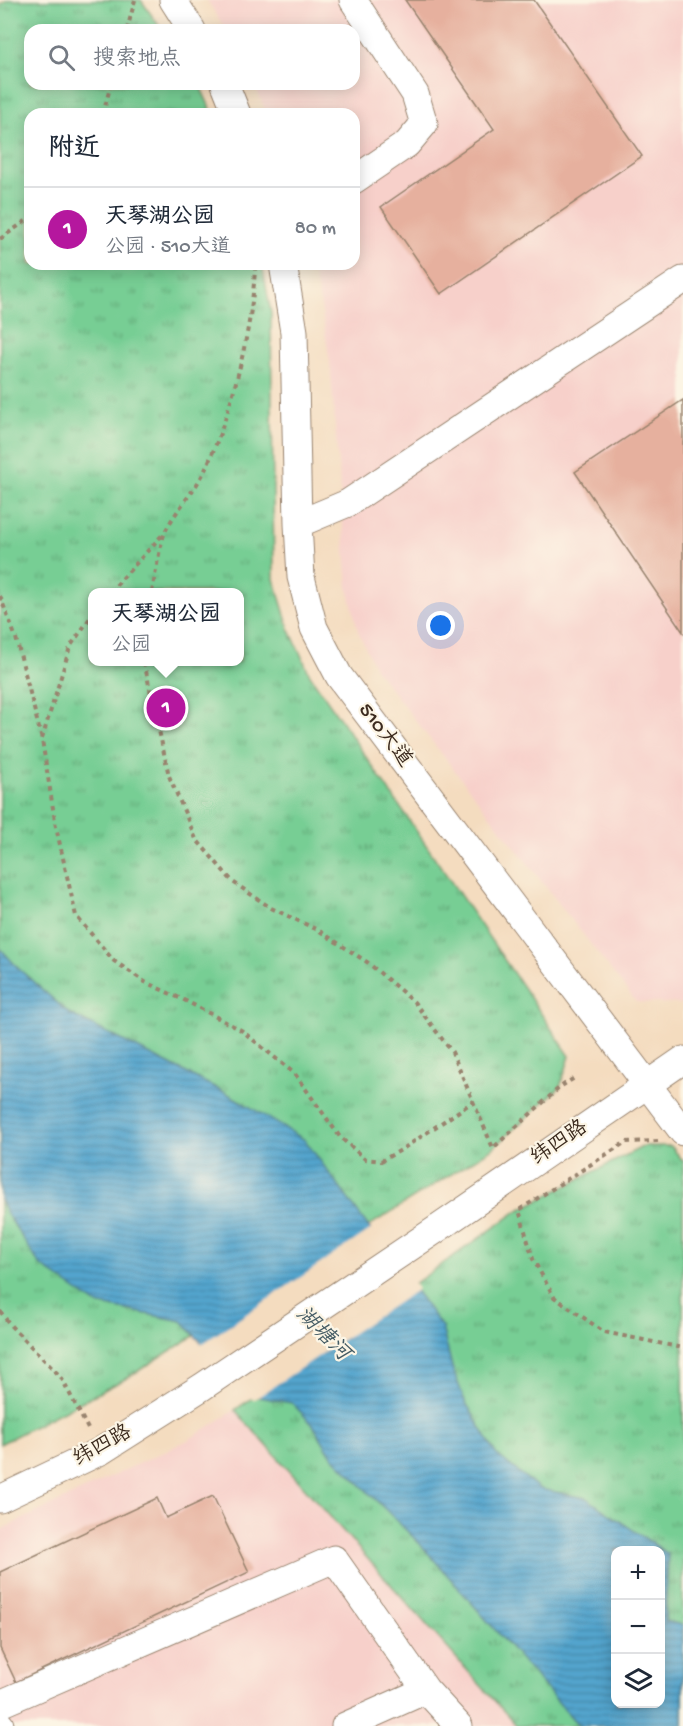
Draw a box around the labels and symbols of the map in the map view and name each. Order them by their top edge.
your location [426,611,455,640]
pin: 1 [146,686,186,730]
street label: 510大道 [352,699,417,773]
street label: 纬四路 [526,1114,593,1172]
water label: 湖塘河 [289,1302,357,1370]
street label: 纬四路 [68,1419,137,1473]

